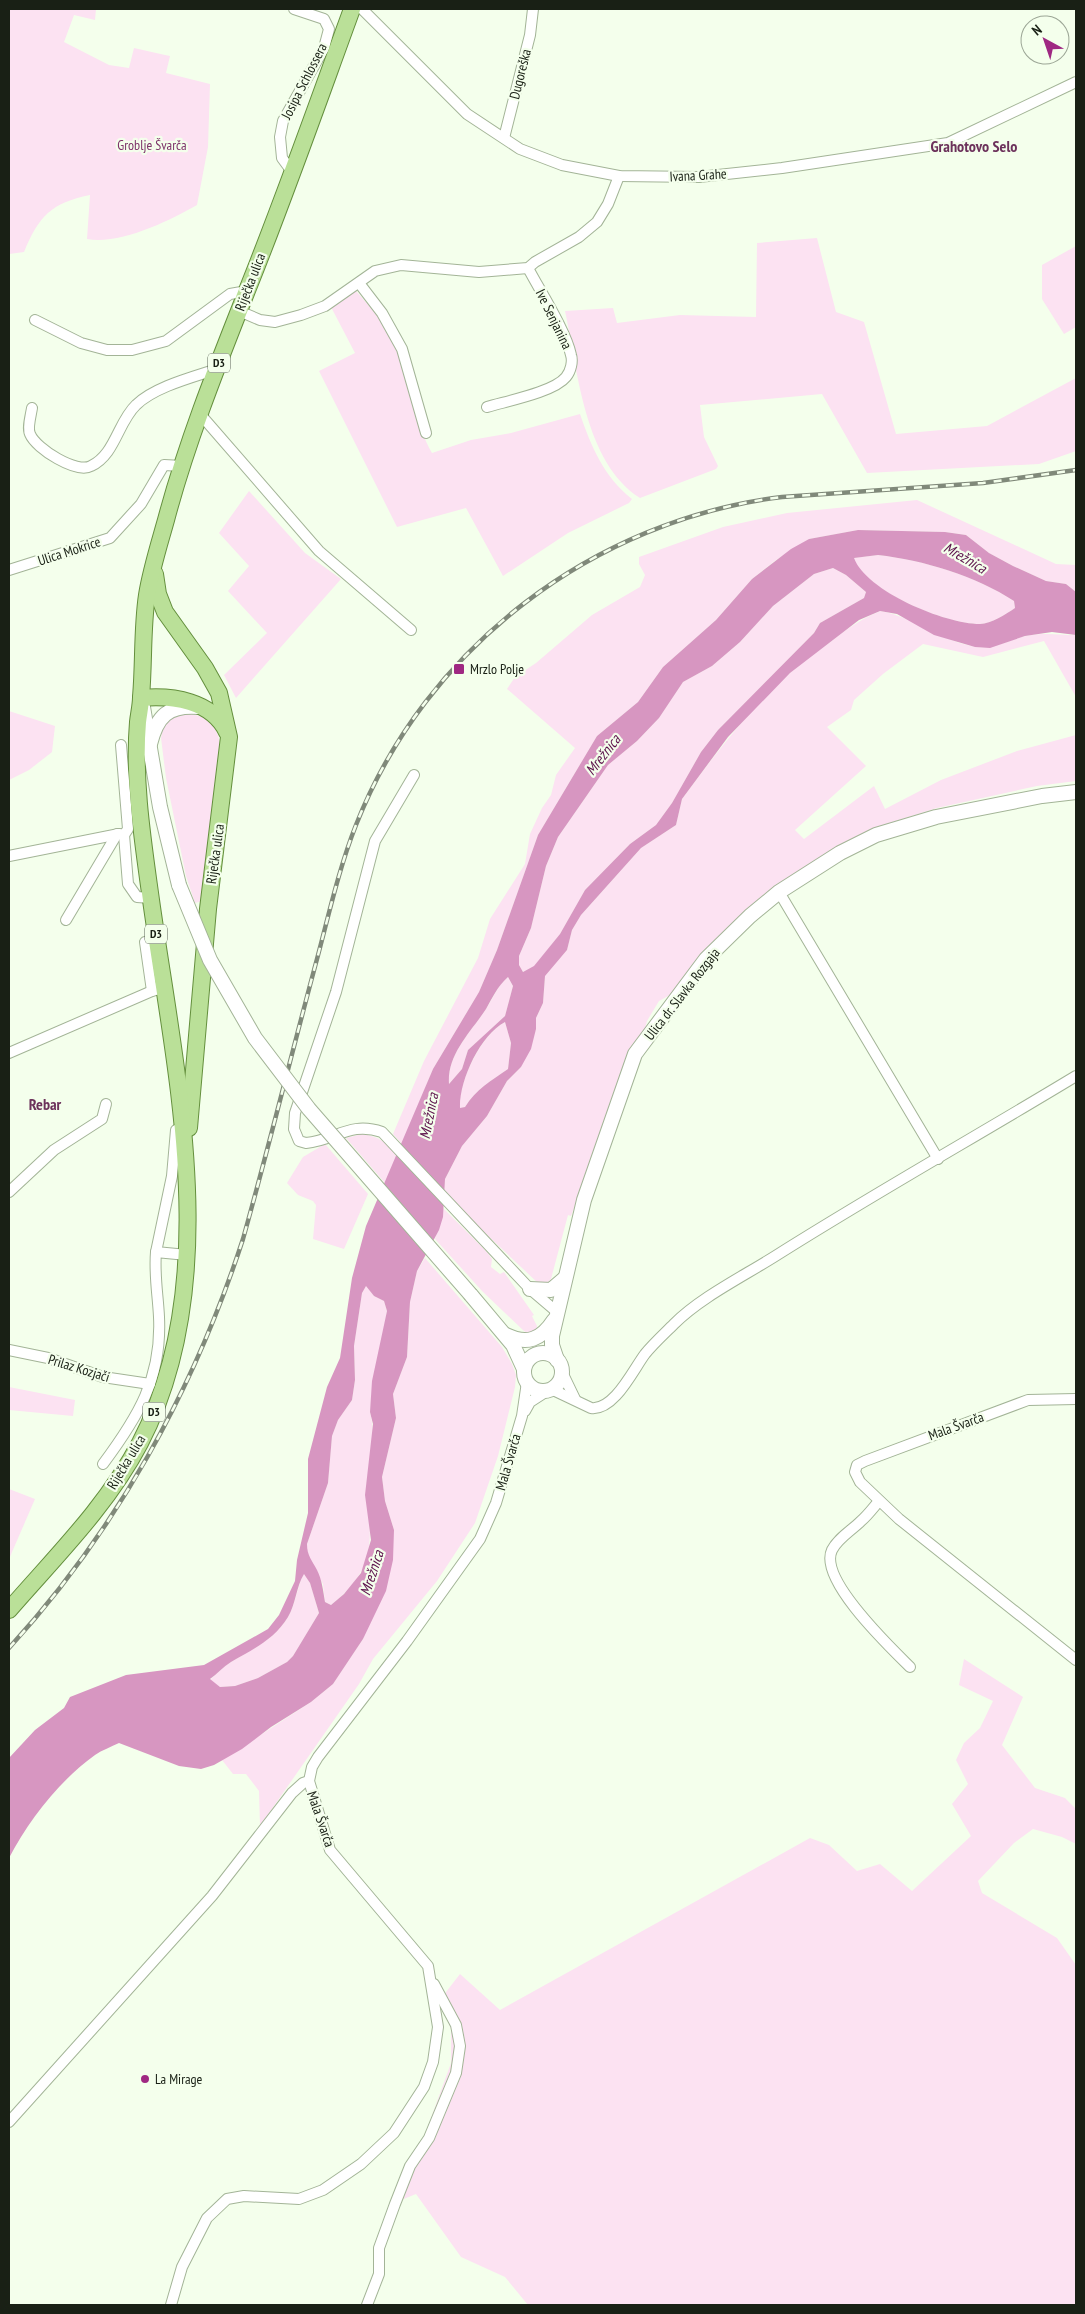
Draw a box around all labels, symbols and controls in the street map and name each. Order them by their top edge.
north arrow [1020,15,1070,65]
text: N [1028,21,1045,39]
street label: Josipa Schlossera [277,40,331,123]
street label: Dugoreška [505,47,535,101]
park label: Groblje Švarča [117,136,187,154]
district label: Grahotovo Selo [931,136,1017,156]
street label: Ivana Grahe [669,165,727,185]
street label: Riječka ulica [231,251,269,313]
street label: Ive Senjanina [532,286,576,352]
road number: D3 [208,353,230,372]
street label: Ulica Mokrice [35,532,103,570]
water label: Mrežnica [940,538,991,578]
place label: Mrzlo Polje [470,660,524,678]
marker: Mrzlo Polje [452,662,466,676]
water label: Mrežnica [581,730,625,779]
street label: Riječka ulica [202,823,228,885]
road number: D3 [145,924,167,944]
street label: Ulica dr. Slavka Rozgaja [640,944,724,1044]
water label: Mrežnica [415,1090,442,1140]
district label: Rebar [29,1094,62,1114]
street label: Prilaz Kozjači [46,1350,112,1386]
road number: D3 [143,1402,165,1421]
street label: Mala Švarča [926,1408,986,1444]
street label: Riječka ulica [103,1431,149,1493]
street label: Mala Švarča [491,1432,525,1492]
water label: Mrežnica [355,1547,388,1598]
street label: Mala Švarča [303,1789,339,1849]
place label: La Mirage [155,2070,203,2088]
marker: La Mirage [139,2073,151,2085]

